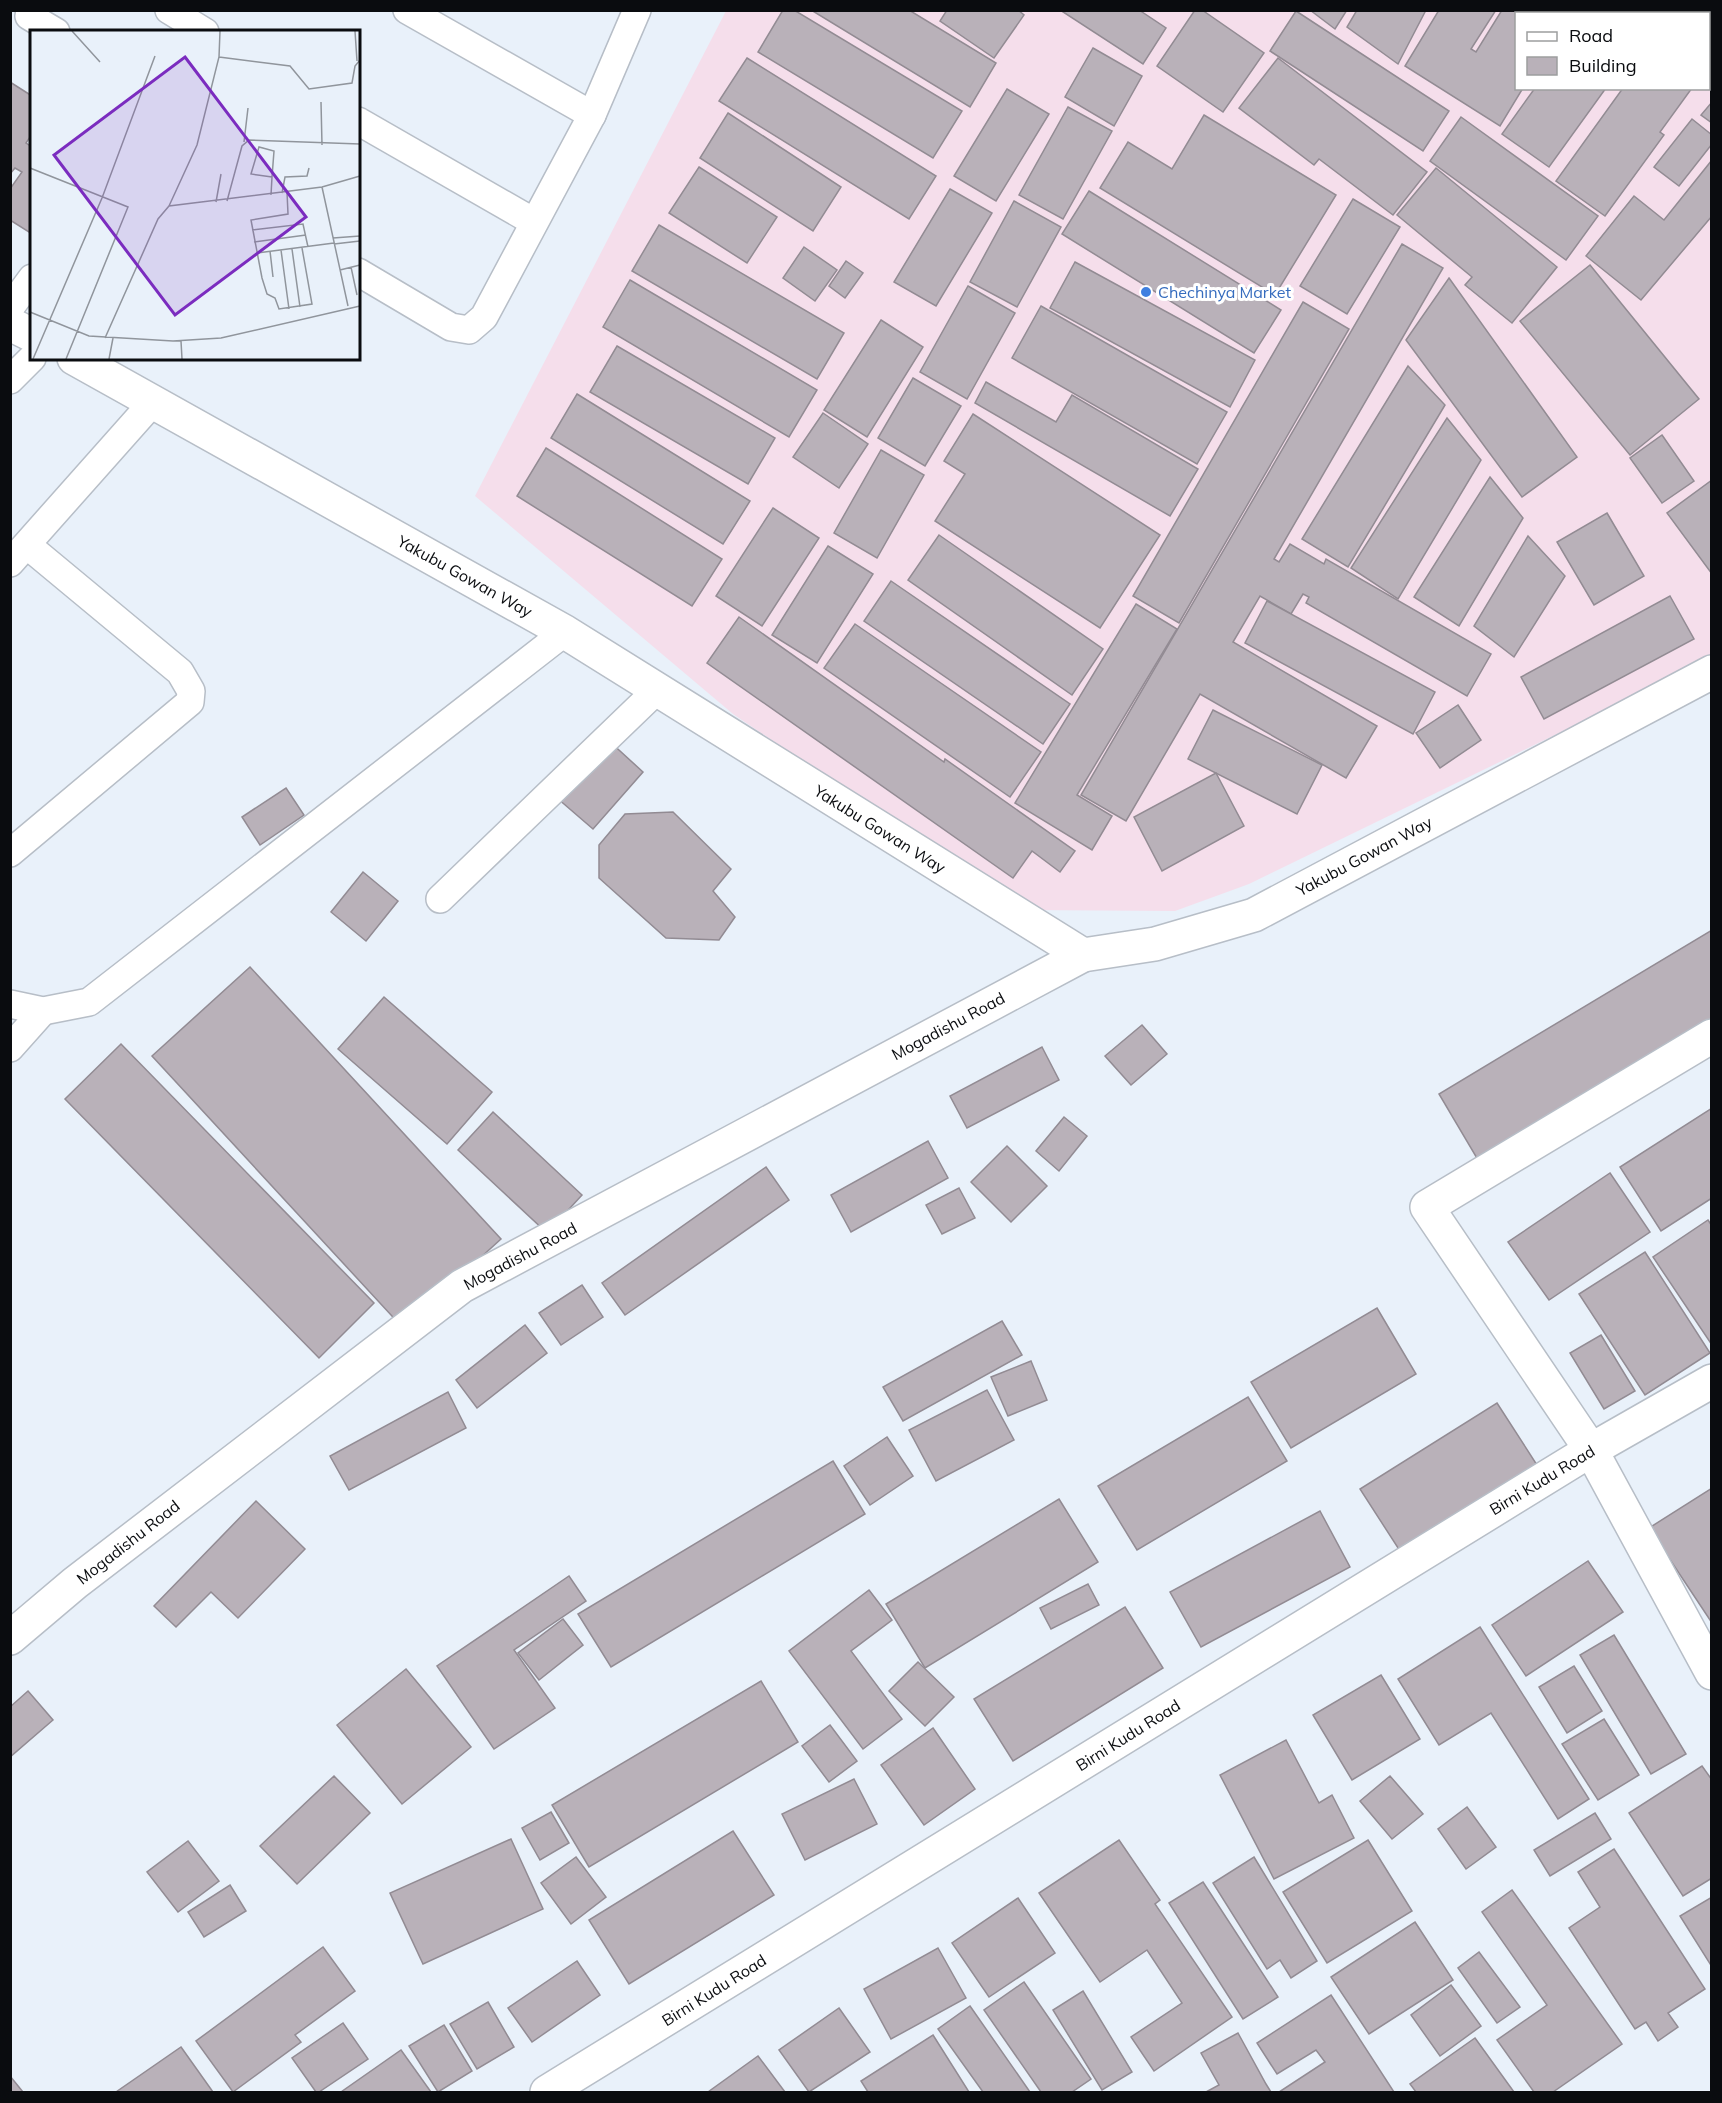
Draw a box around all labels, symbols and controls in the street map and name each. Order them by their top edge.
legend [1515,12,1710,90]
text: Road [1569,24,1613,47]
inset map [30,30,360,360]
text: Building [1569,54,1637,77]
place label: Chechinya Market [1158,282,1291,302]
marker: Chechinya Market [1139,285,1153,299]
street label: Yakubu Gowan Way [393,530,536,622]
street label: Yakubu Gowan Way [810,780,950,878]
street label: Yakubu Gowan Way [1292,811,1436,901]
street label: Mogadishu Road [888,988,1008,1064]
street label: Mogadishu Road [460,1218,580,1294]
street label: Birni Kudu Road [1486,1441,1598,1519]
street label: Mogadishu Road [72,1495,184,1589]
street label: Birni Kudu Road [1072,1695,1184,1775]
street label: Birni Kudu Road [658,1950,770,2030]

